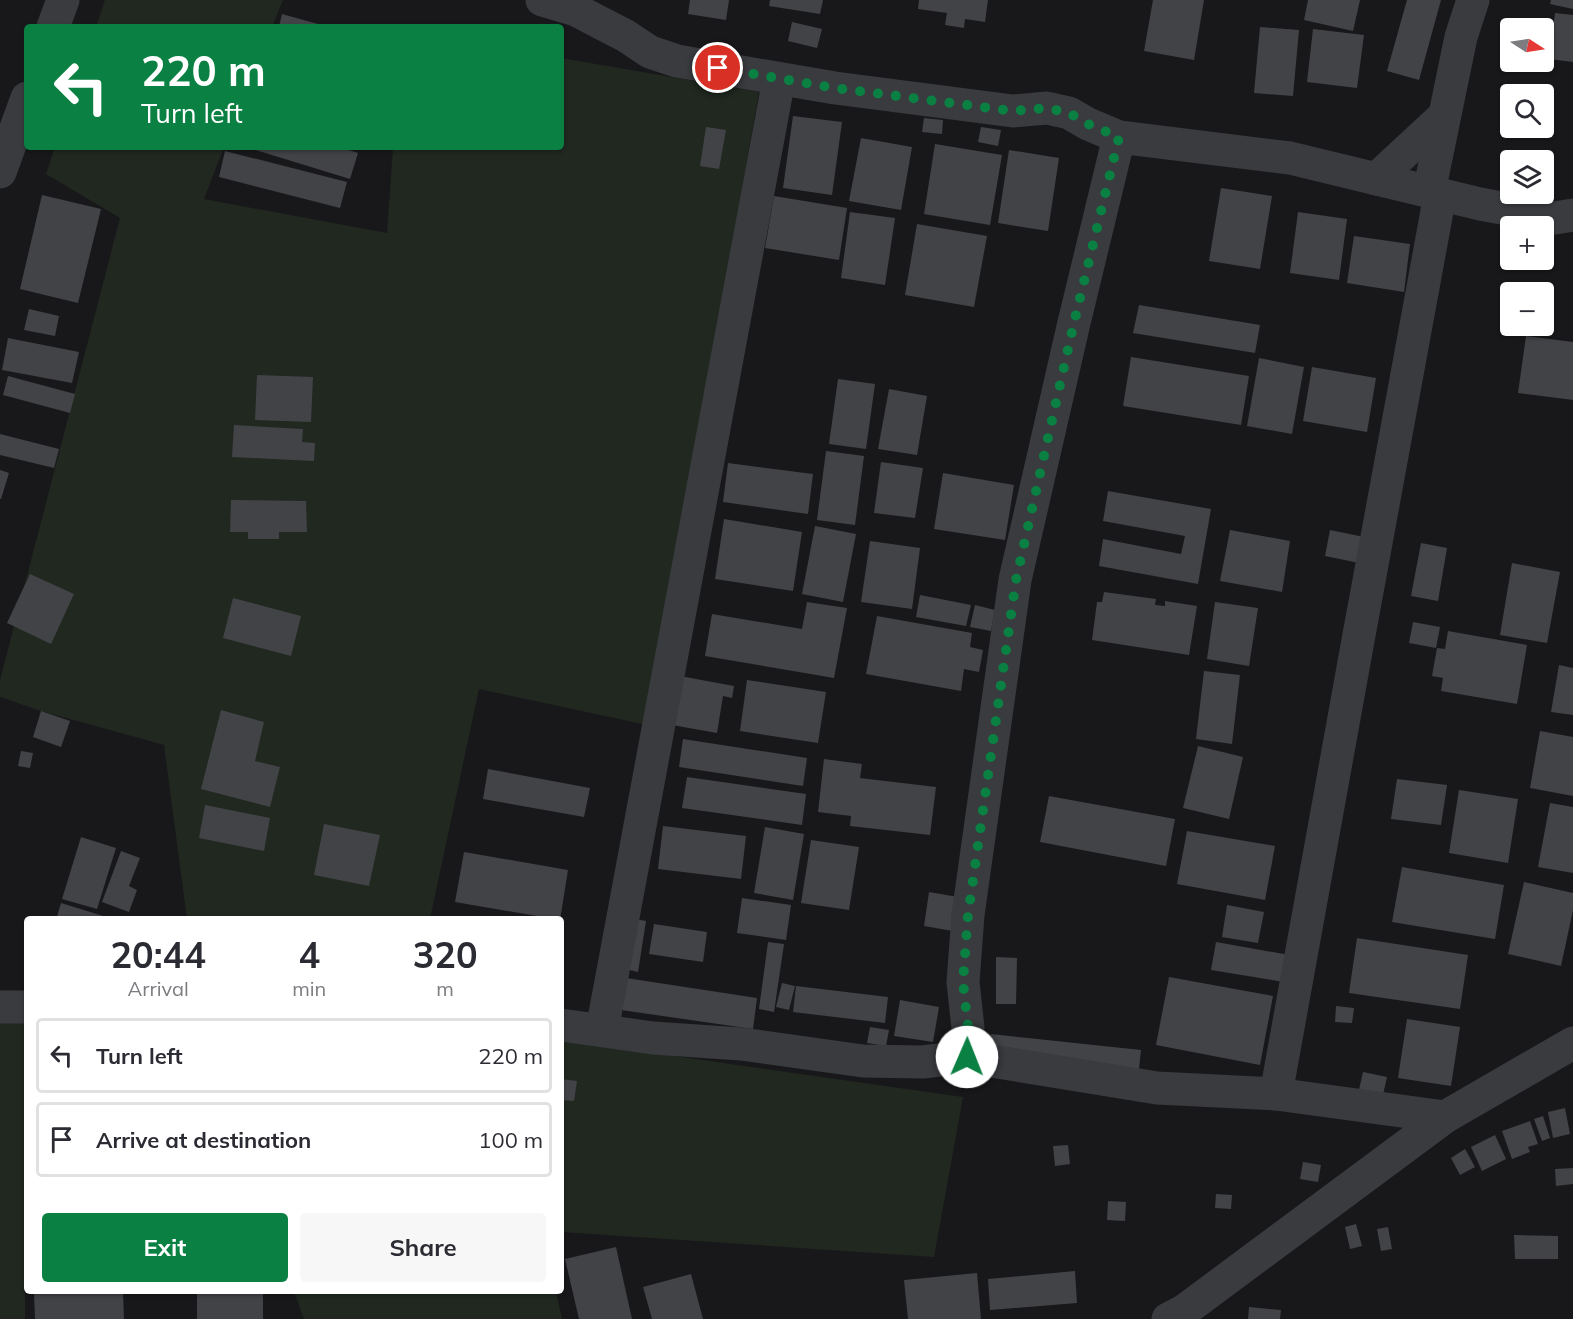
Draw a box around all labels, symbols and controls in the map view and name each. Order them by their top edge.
north arrow [1500,18,1554,72]
map controls [1500,18,1554,336]
pin [692,42,743,93]
text: 220 m [141,44,266,97]
icon: left [42,48,120,126]
icon: arrive [701,51,734,84]
button: search [1500,84,1554,138]
text: Turn left [141,96,243,130]
button: layers [1500,150,1554,204]
button: + [1500,216,1554,270]
button: − [1500,282,1554,336]
text: 20:44 [110,932,206,977]
text: 4 [298,932,320,977]
text: 320 [413,932,478,977]
text: Arrival [128,976,189,1001]
text: min [292,976,326,1001]
text: m [436,976,454,1001]
position arrow [935,1025,999,1089]
icon: left [45,1039,78,1072]
text: Turn left [96,1042,183,1070]
text: 220 m [478,1042,543,1070]
icon: arrive [45,1123,78,1156]
text: Arrive at destination [96,1126,311,1154]
text: 100 m [478,1126,543,1154]
button: Exit [42,1213,288,1282]
button: Share [300,1213,546,1282]

